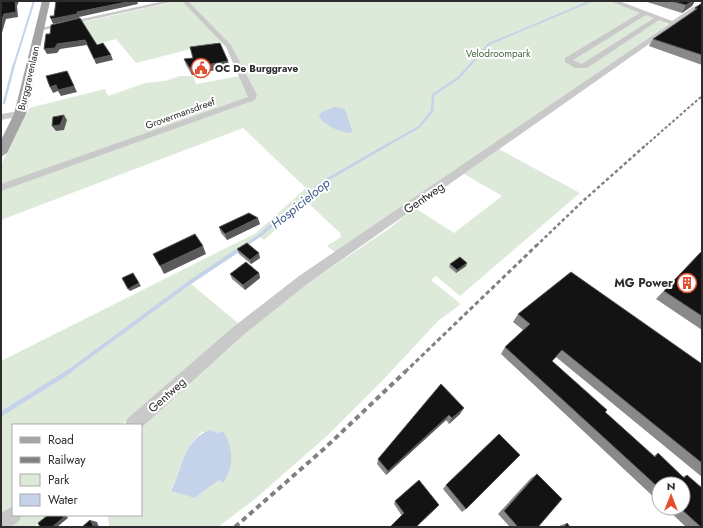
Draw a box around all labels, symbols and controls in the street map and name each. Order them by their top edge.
street label: Burggravenlaan [14,44,43,112]
park label: Velodroompark [466,46,531,61]
public building icon: OC De Burggrave [190,57,212,79]
place label: OC De Burggrave [215,61,298,76]
street label: Grovermansdreef [143,94,218,133]
water label: Hospicieloop [267,173,335,233]
street label: Gentweg [400,178,448,218]
building icon: MG Power [676,272,698,294]
place label: MG Power [614,274,673,292]
street label: Gentweg [144,373,190,417]
legend [12,424,142,516]
text: Road [48,431,74,449]
text: Railway [48,451,86,469]
text: Park [48,471,70,489]
north arrow [651,476,691,516]
text: N [667,478,675,494]
text: Water [48,491,79,509]

